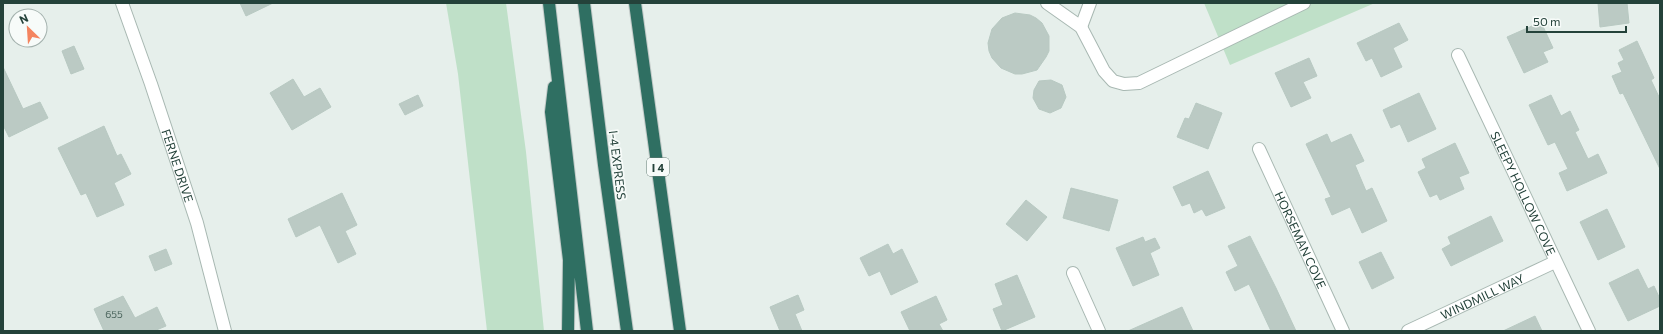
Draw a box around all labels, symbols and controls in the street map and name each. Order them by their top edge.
north arrow [8,8,48,48]
scale bar [1527,8,1626,34]
text: N [17,11,30,26]
text: 50 m [1533,14,1561,28]
street label: FERNE DRIVE [159,127,197,204]
street label: I-4 EXPRESS [607,129,629,201]
street label: SLEEPY HOLLOW COVE [1488,129,1559,257]
road number: I 4 [647,158,669,176]
street label: HORSEMAN COVE [1272,189,1329,291]
street label: WINDMILL WAY [1438,270,1526,322]
house number: 655 [105,308,123,320]

